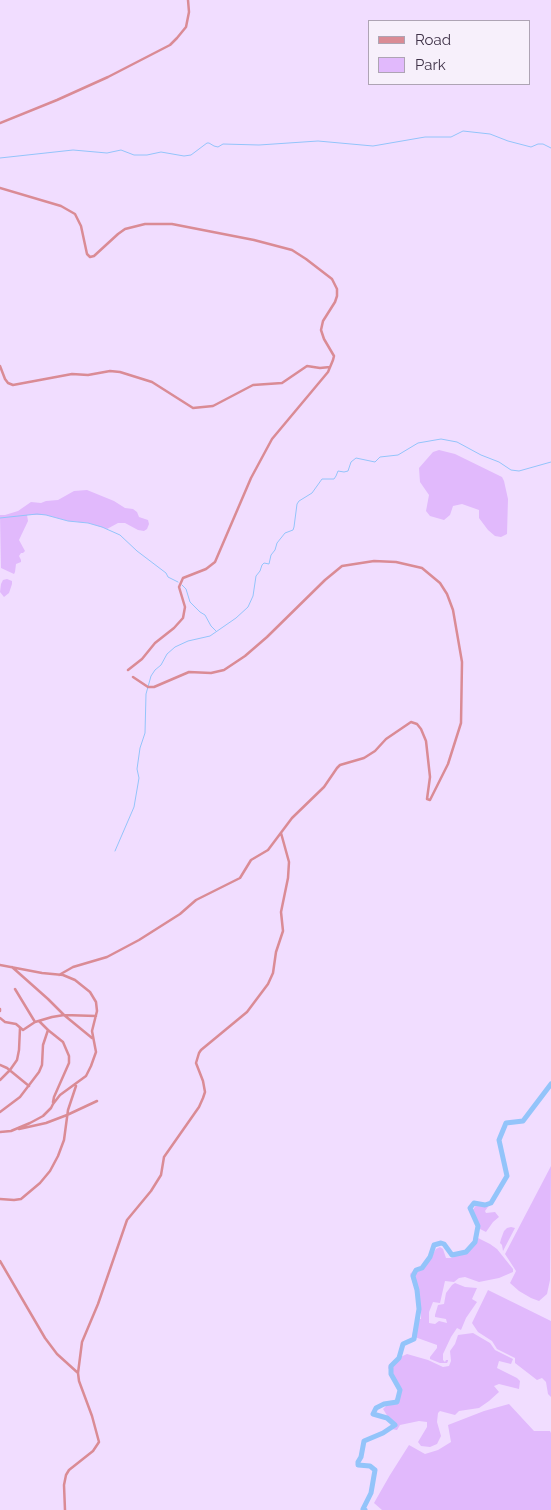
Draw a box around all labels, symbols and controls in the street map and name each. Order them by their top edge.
legend [368,20,531,85]
text: Road [415,31,451,49]
text: Park [415,56,446,74]

